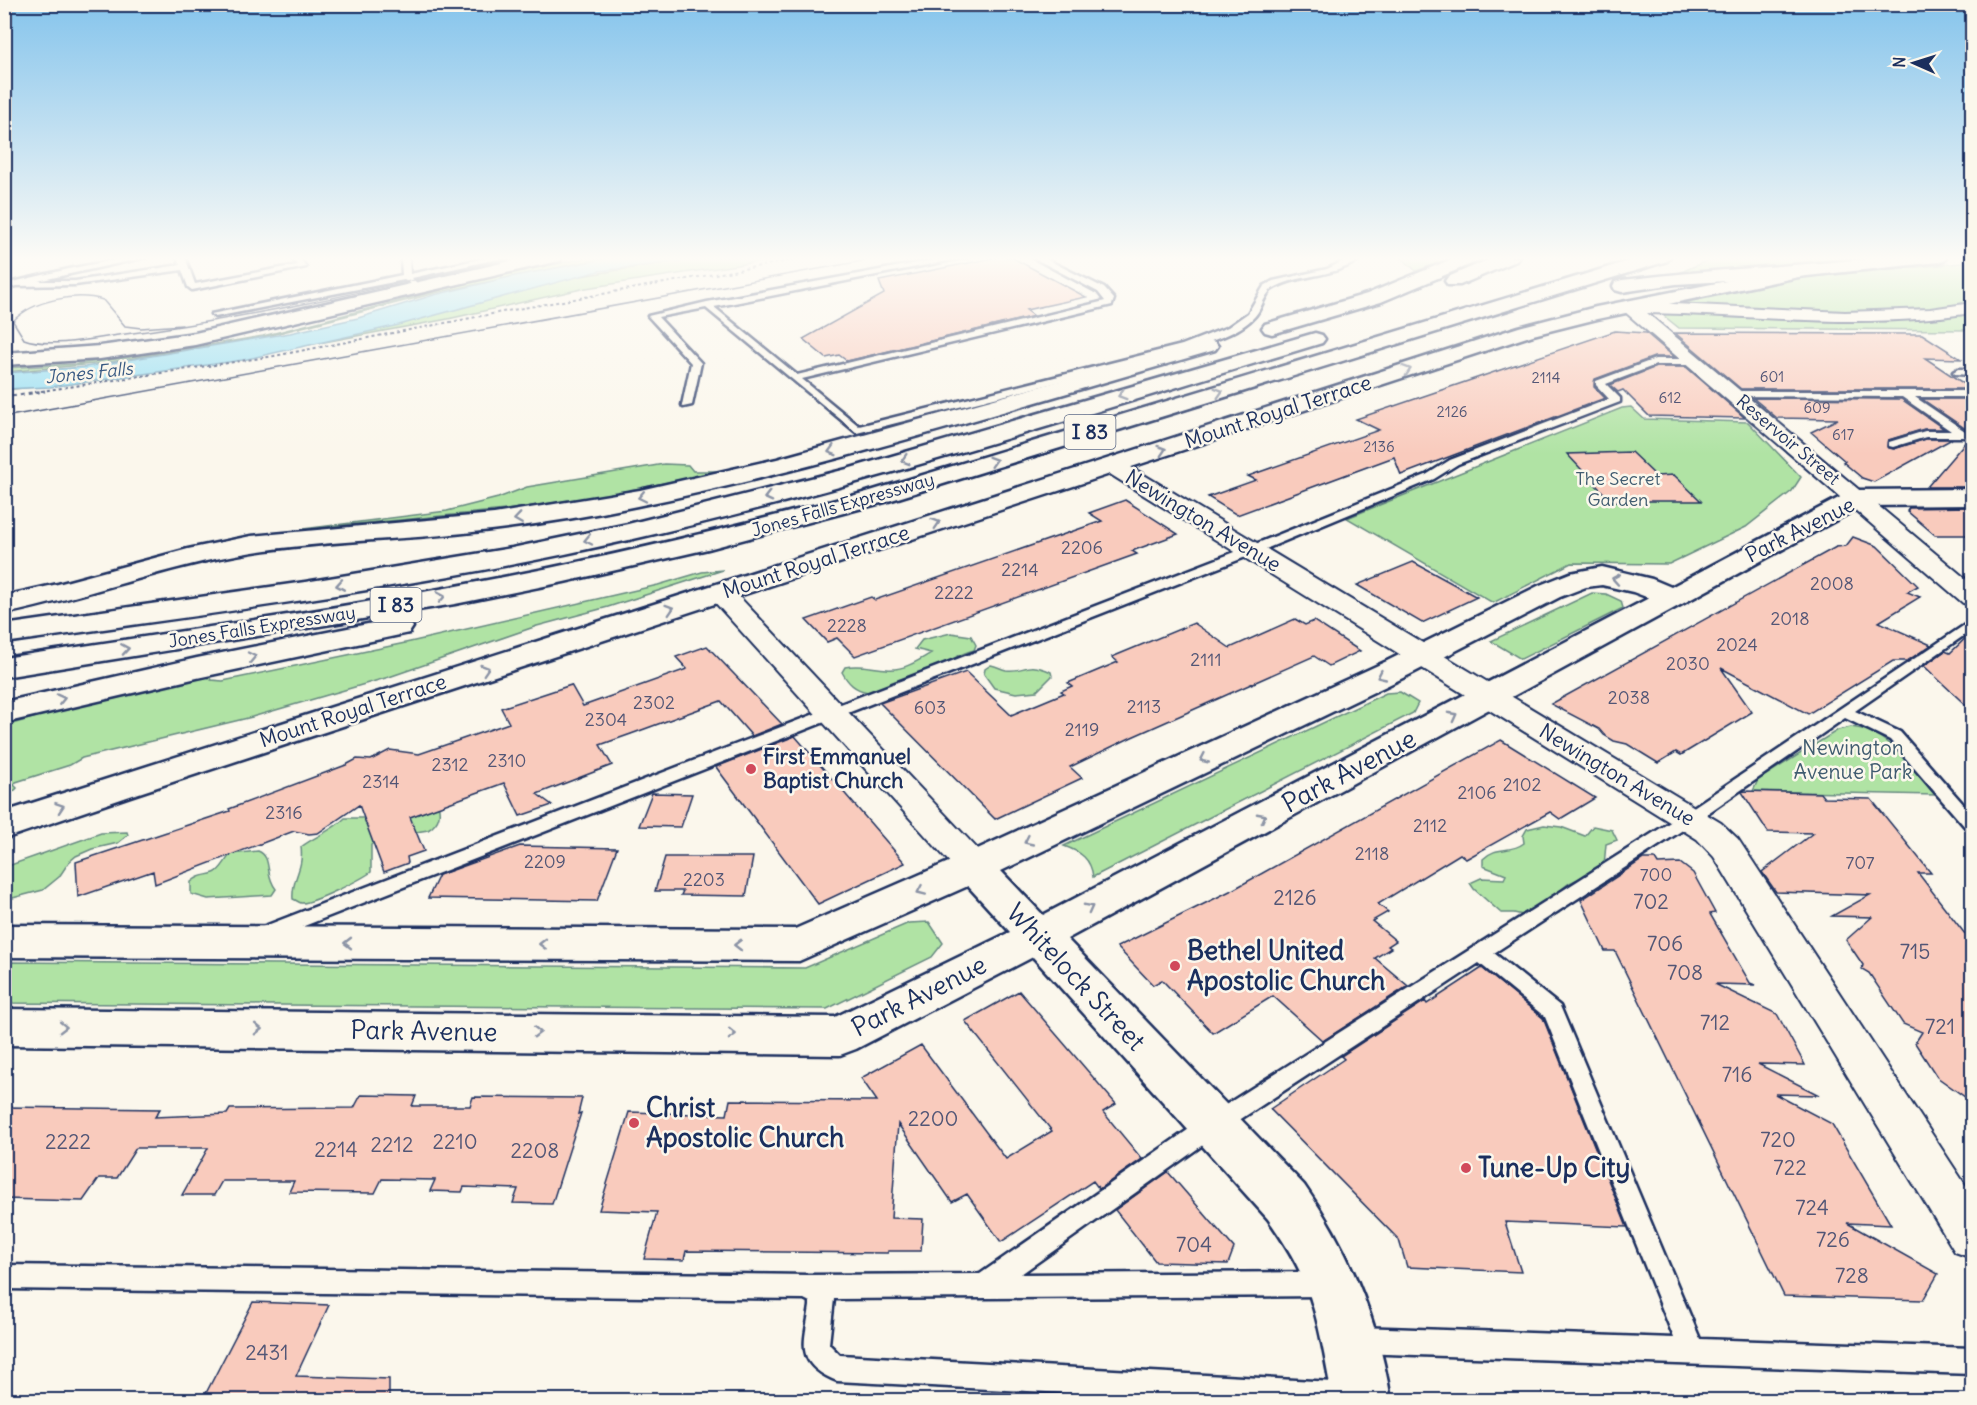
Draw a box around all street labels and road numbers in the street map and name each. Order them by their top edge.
street label: Mount Royal Terrace [1181,369,1375,454]
street label: Reservoir Street [1732,389,1845,490]
road number: I 83 [1064,415,1116,449]
street label: Newington Avenue [1120,463,1286,578]
street label: Jones Falls Expressway [749,467,937,542]
street label: Park Avenue [1741,491,1859,569]
street label: Mount Royal Terrace [719,519,913,604]
road number: I 83 [370,588,422,622]
street label: Jones Falls Expressway [167,600,357,653]
street label: Mount Royal Terrace [256,668,450,753]
street label: Newington Avenue [1534,717,1700,832]
street label: Park Avenue [1276,721,1421,820]
street label: Whitelock Street [1000,896,1153,1057]
street label: Park Avenue [846,947,992,1044]
street label: Park Avenue [350,1013,498,1048]

